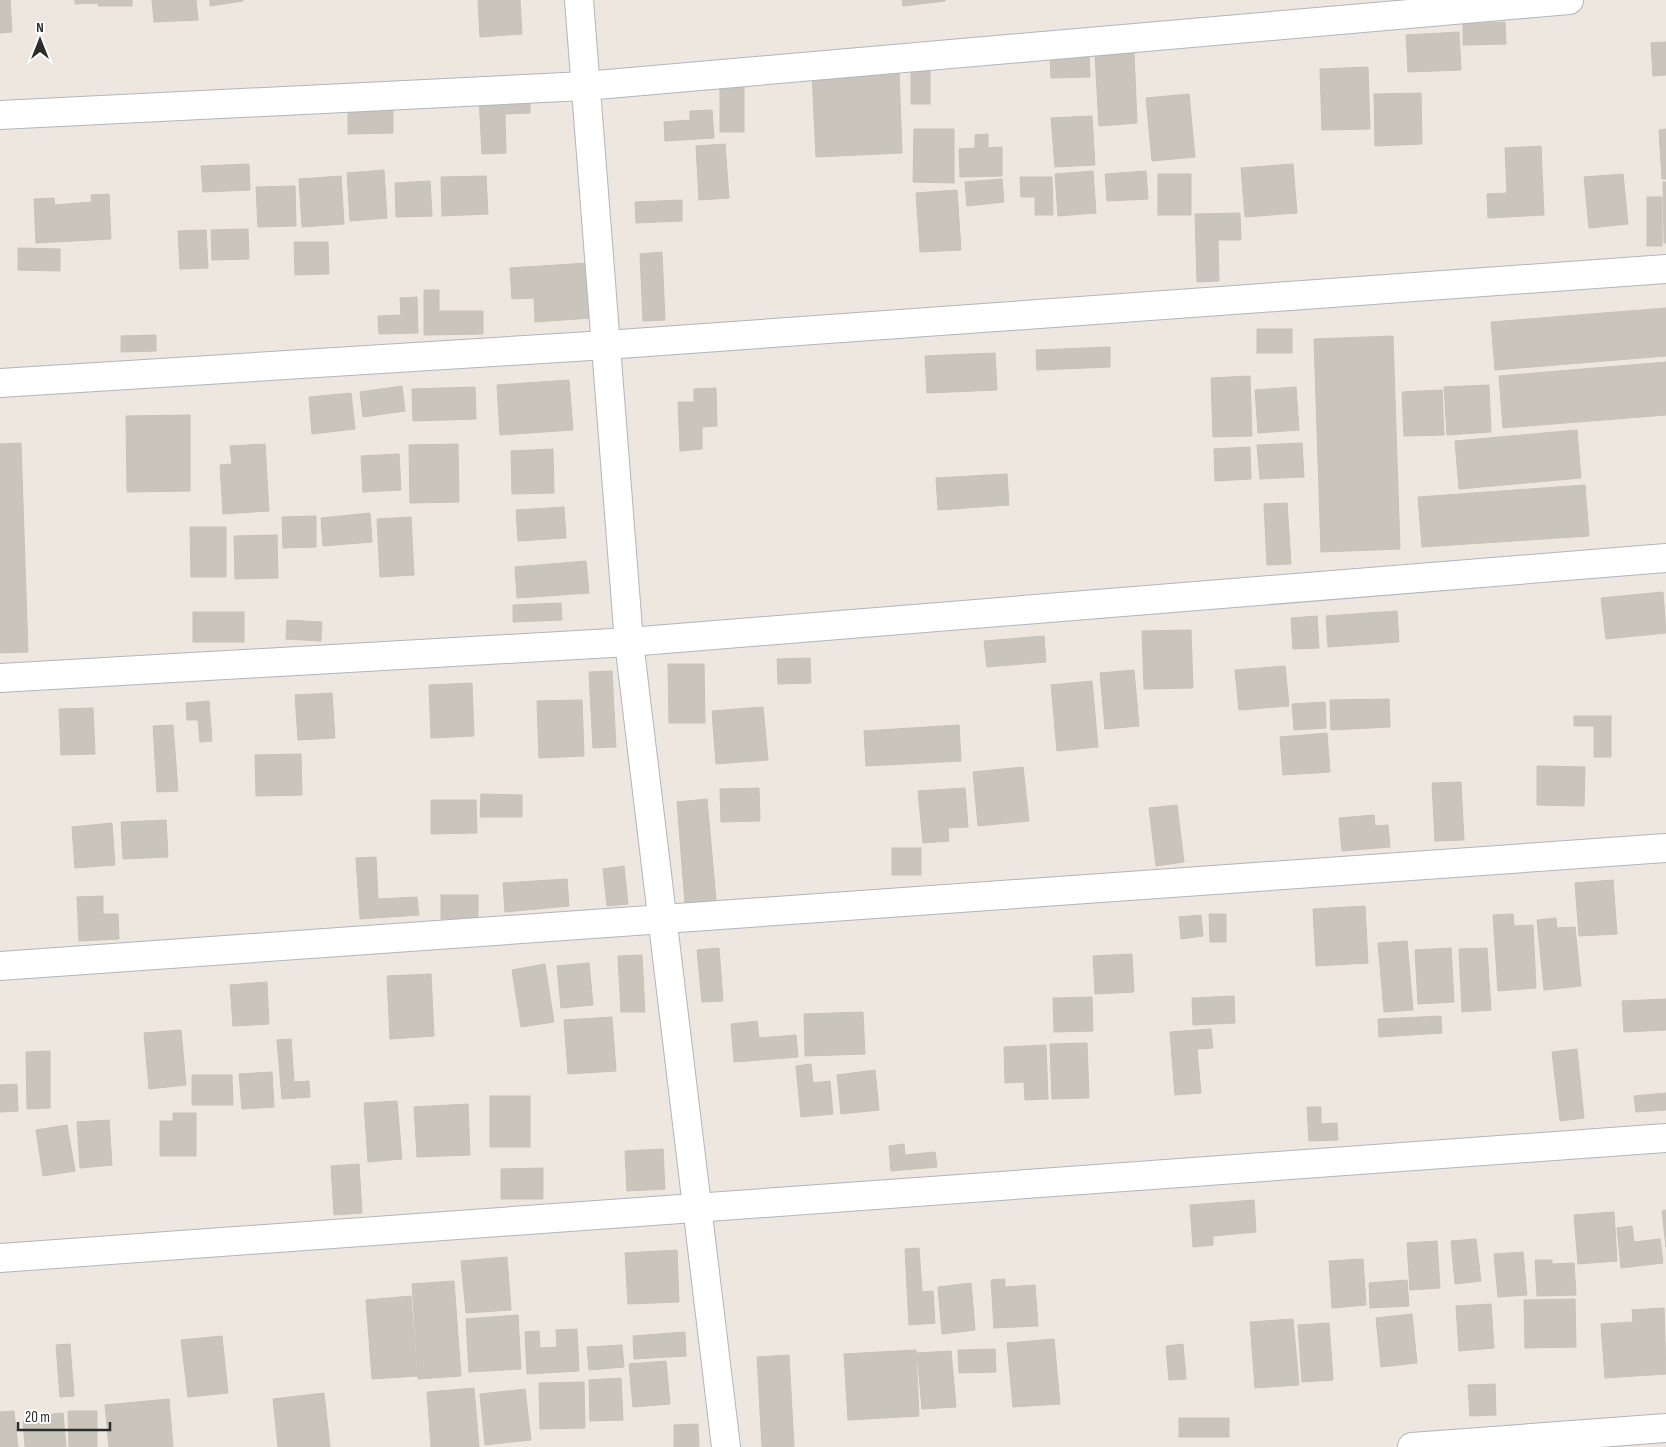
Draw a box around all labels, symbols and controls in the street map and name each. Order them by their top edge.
north arrow [15,15,65,65]
text: N [36,19,44,36]
scale bar [18,1400,110,1432]
text: 20 m [25,1408,50,1427]

